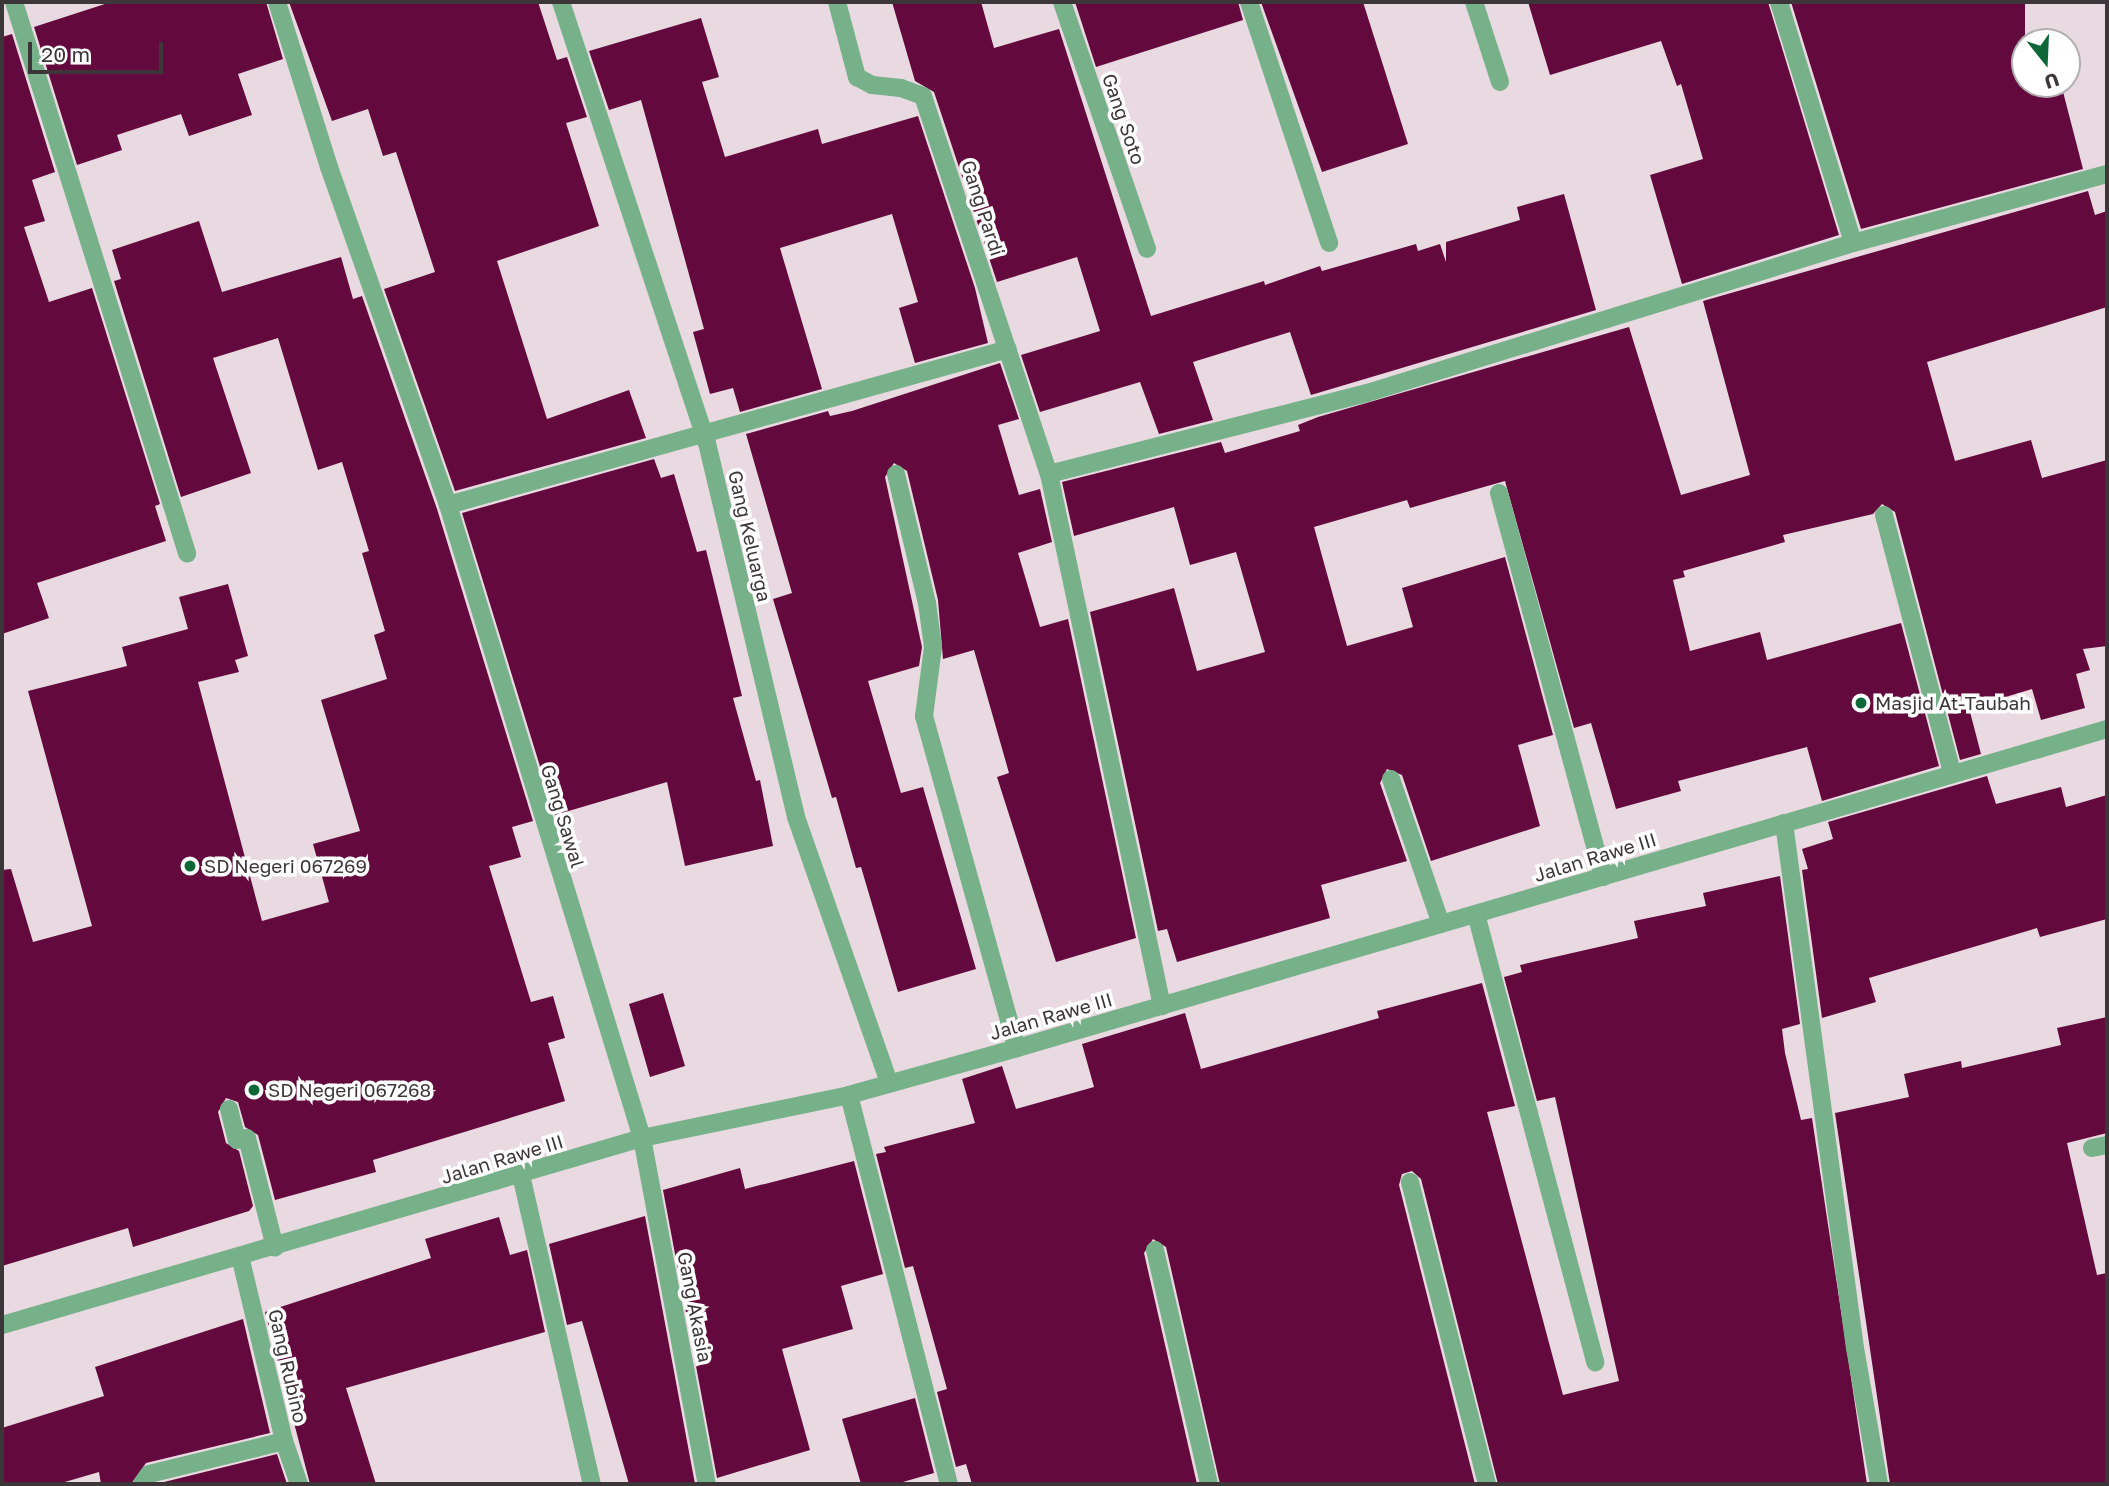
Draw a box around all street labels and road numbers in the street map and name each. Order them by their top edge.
street label: Gang Soto [1098,70,1150,168]
street label: Gang Pardi [957,157,1009,259]
street label: Gang Keluarga [724,468,776,604]
street label: Gang Sawal [536,762,590,870]
street label: Jalan Rawe III [1531,828,1659,886]
street label: Jalan Rawe III [987,988,1115,1044]
street label: Jalan Rawe III [438,1130,566,1188]
street label: Gang Akasia [673,1250,717,1364]
street label: Gang Rubino [264,1307,312,1425]

